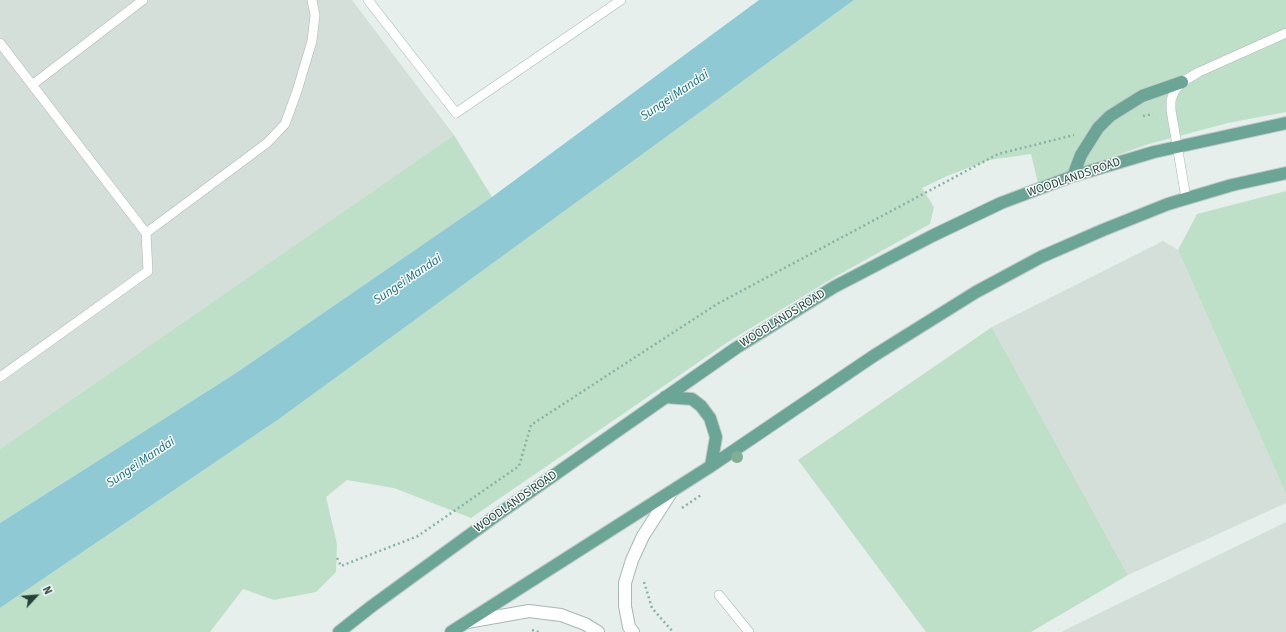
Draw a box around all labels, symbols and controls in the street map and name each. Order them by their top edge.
water label: Sungei Mandai [638,67,712,125]
street label: WOODLANDS ROAD [1026,155,1122,201]
water label: Sungei Mandai [371,251,445,309]
street label: WOODLANDS ROAD [738,287,828,351]
water label: Sungei Mandai [104,434,178,492]
street label: WOODLANDS ROAD [472,468,560,536]
north arrow [16,576,56,616]
text: N [39,584,56,597]

